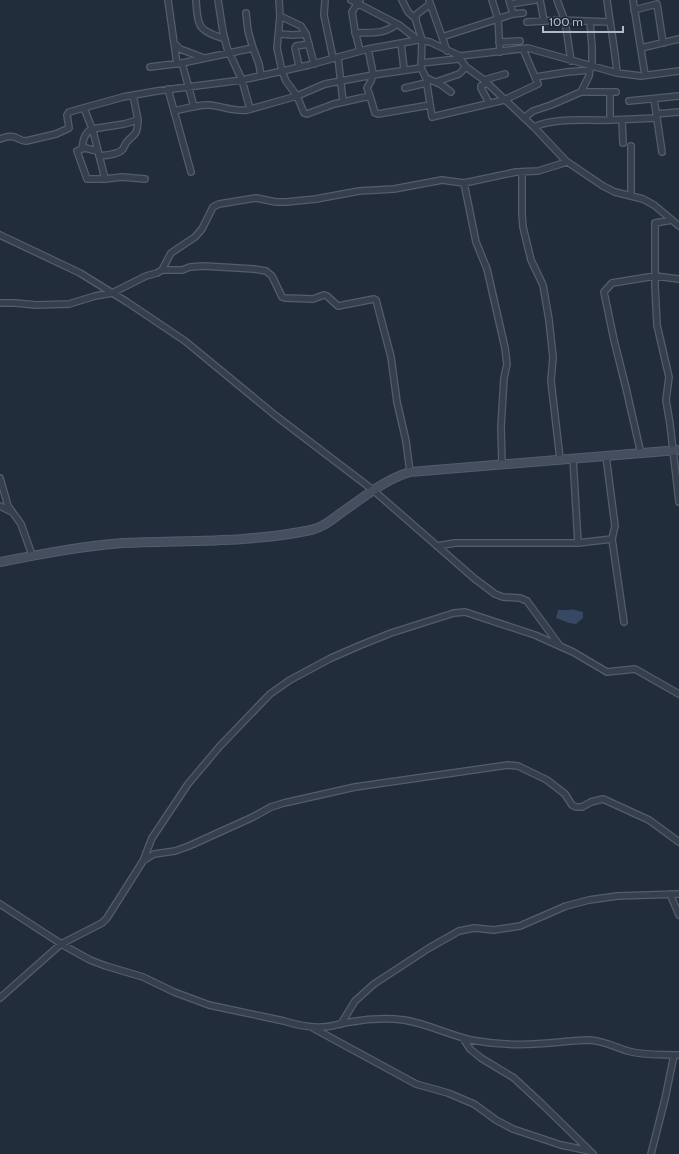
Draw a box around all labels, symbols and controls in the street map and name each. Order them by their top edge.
scale bar [543,8,623,34]
text: 100 m [549,14,583,29]

